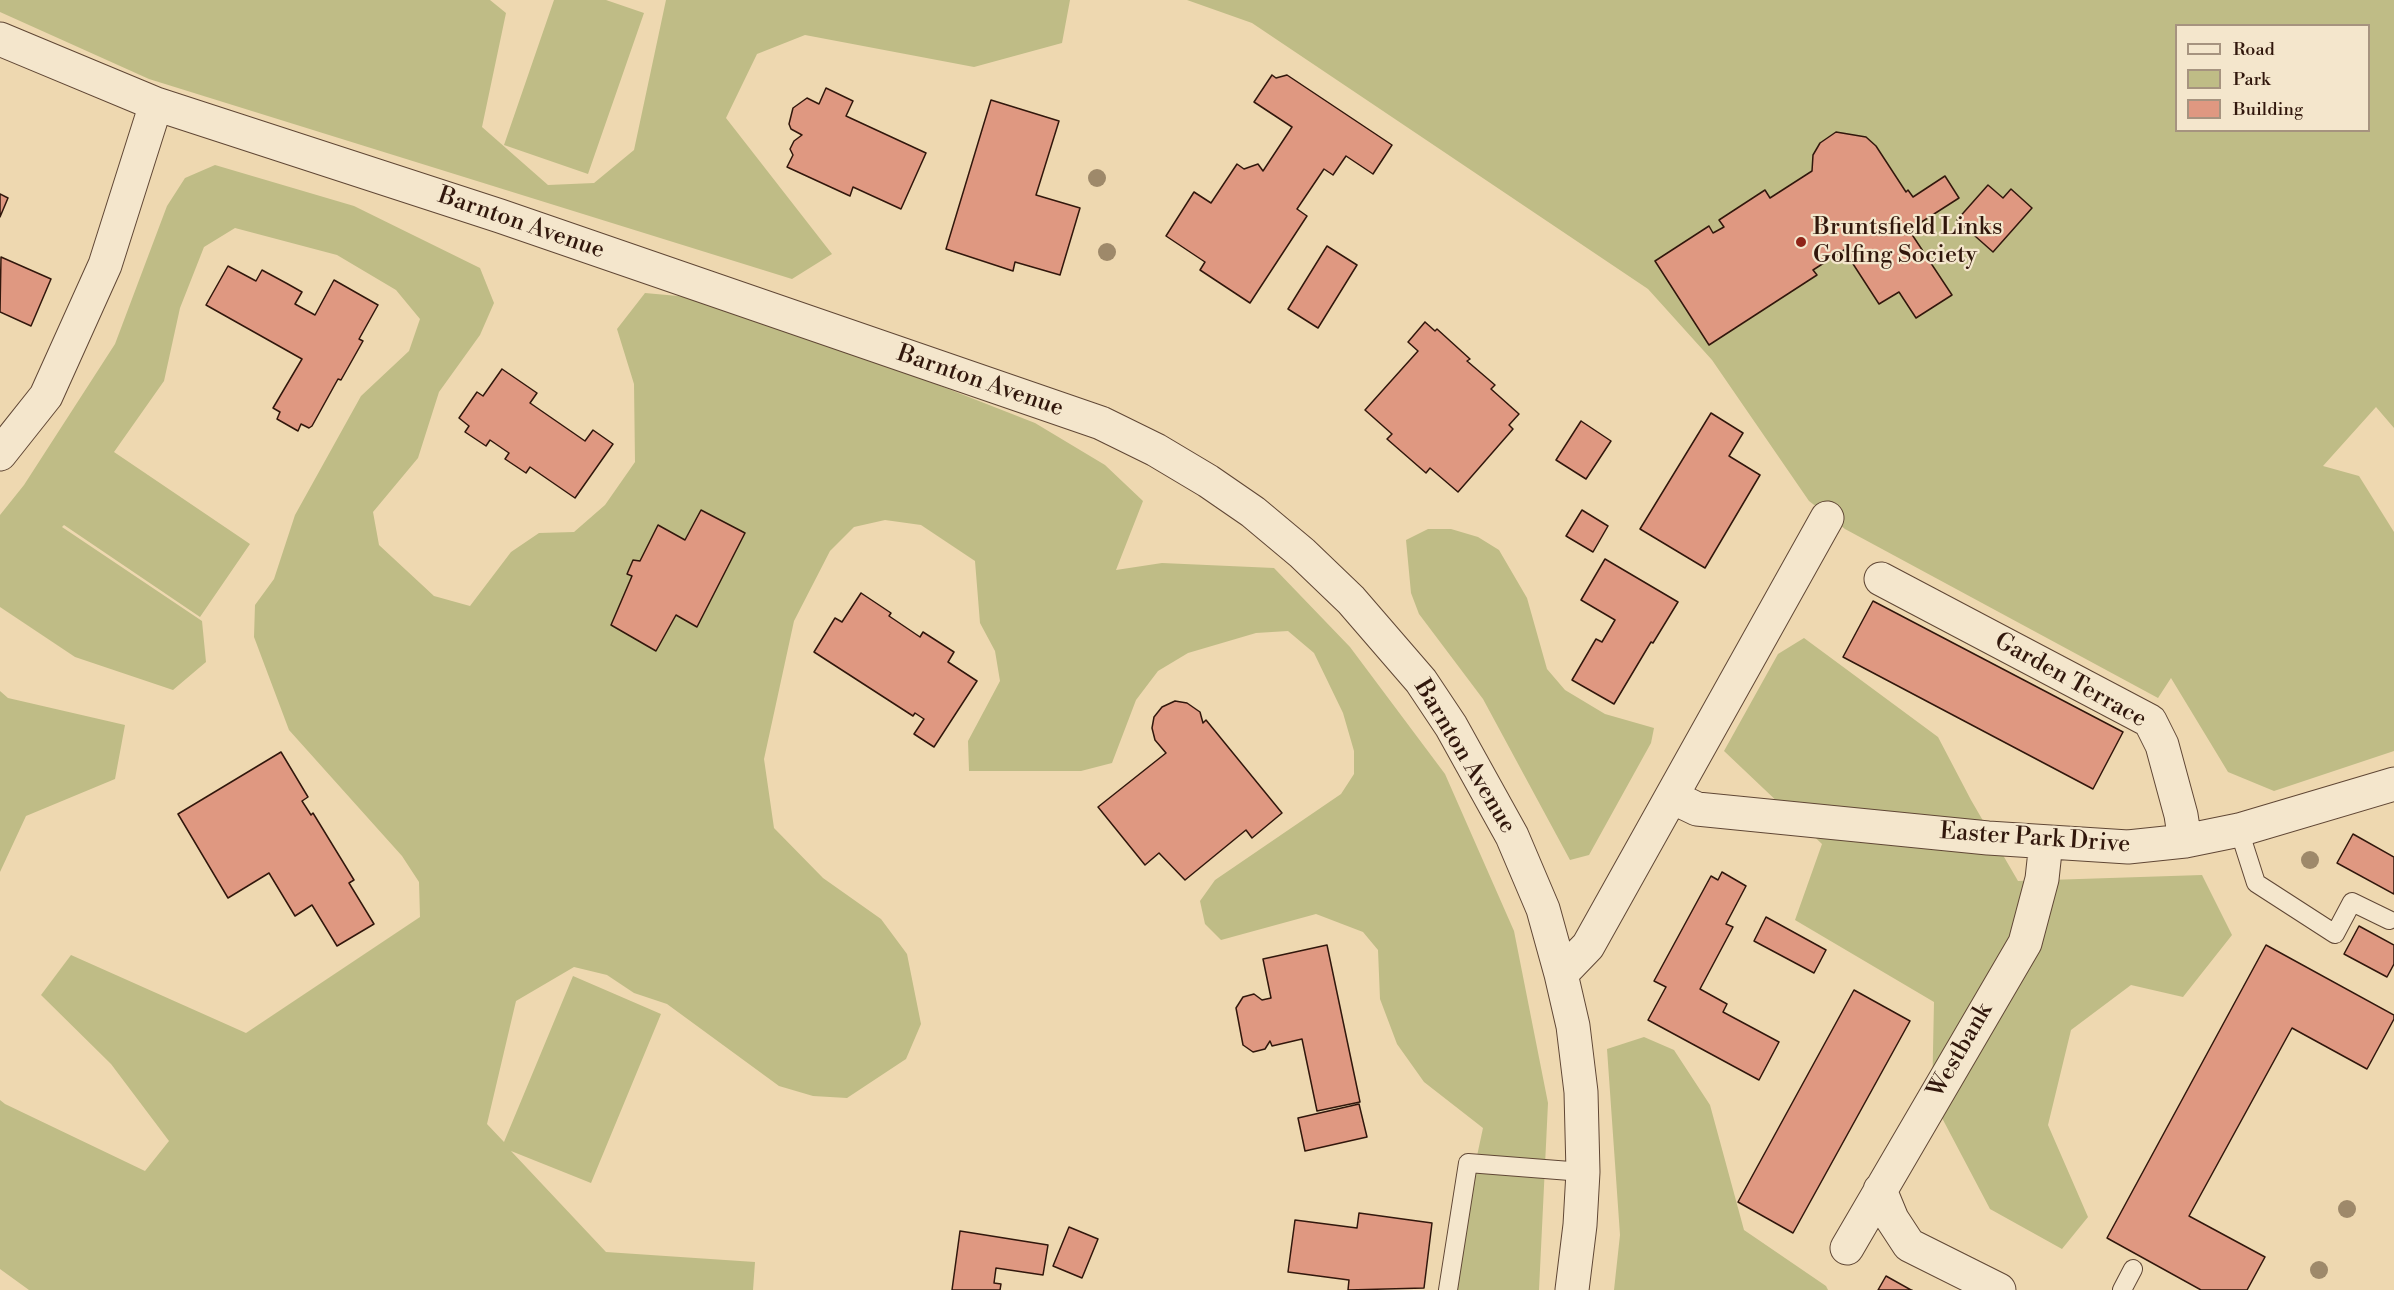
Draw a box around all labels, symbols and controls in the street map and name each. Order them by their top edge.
legend [2175,24,2370,132]
text: Road [2233,38,2275,61]
text: Park [2233,68,2270,91]
text: Building [2233,98,2303,121]
street label: Barnton Avenue [434,182,608,266]
place label: Bruntsfield Links Golfing Society [1813,214,2003,270]
marker: Bruntsfield Links Golfing Society [1794,235,1808,249]
street label: Barnton Avenue [893,340,1067,424]
street label: Garden Terrace [1989,627,2151,735]
street label: Barnton Avenue [1407,675,1521,839]
street label: Easter Park Drive [1939,818,2131,860]
street label: Westbank [1922,999,2000,1103]

